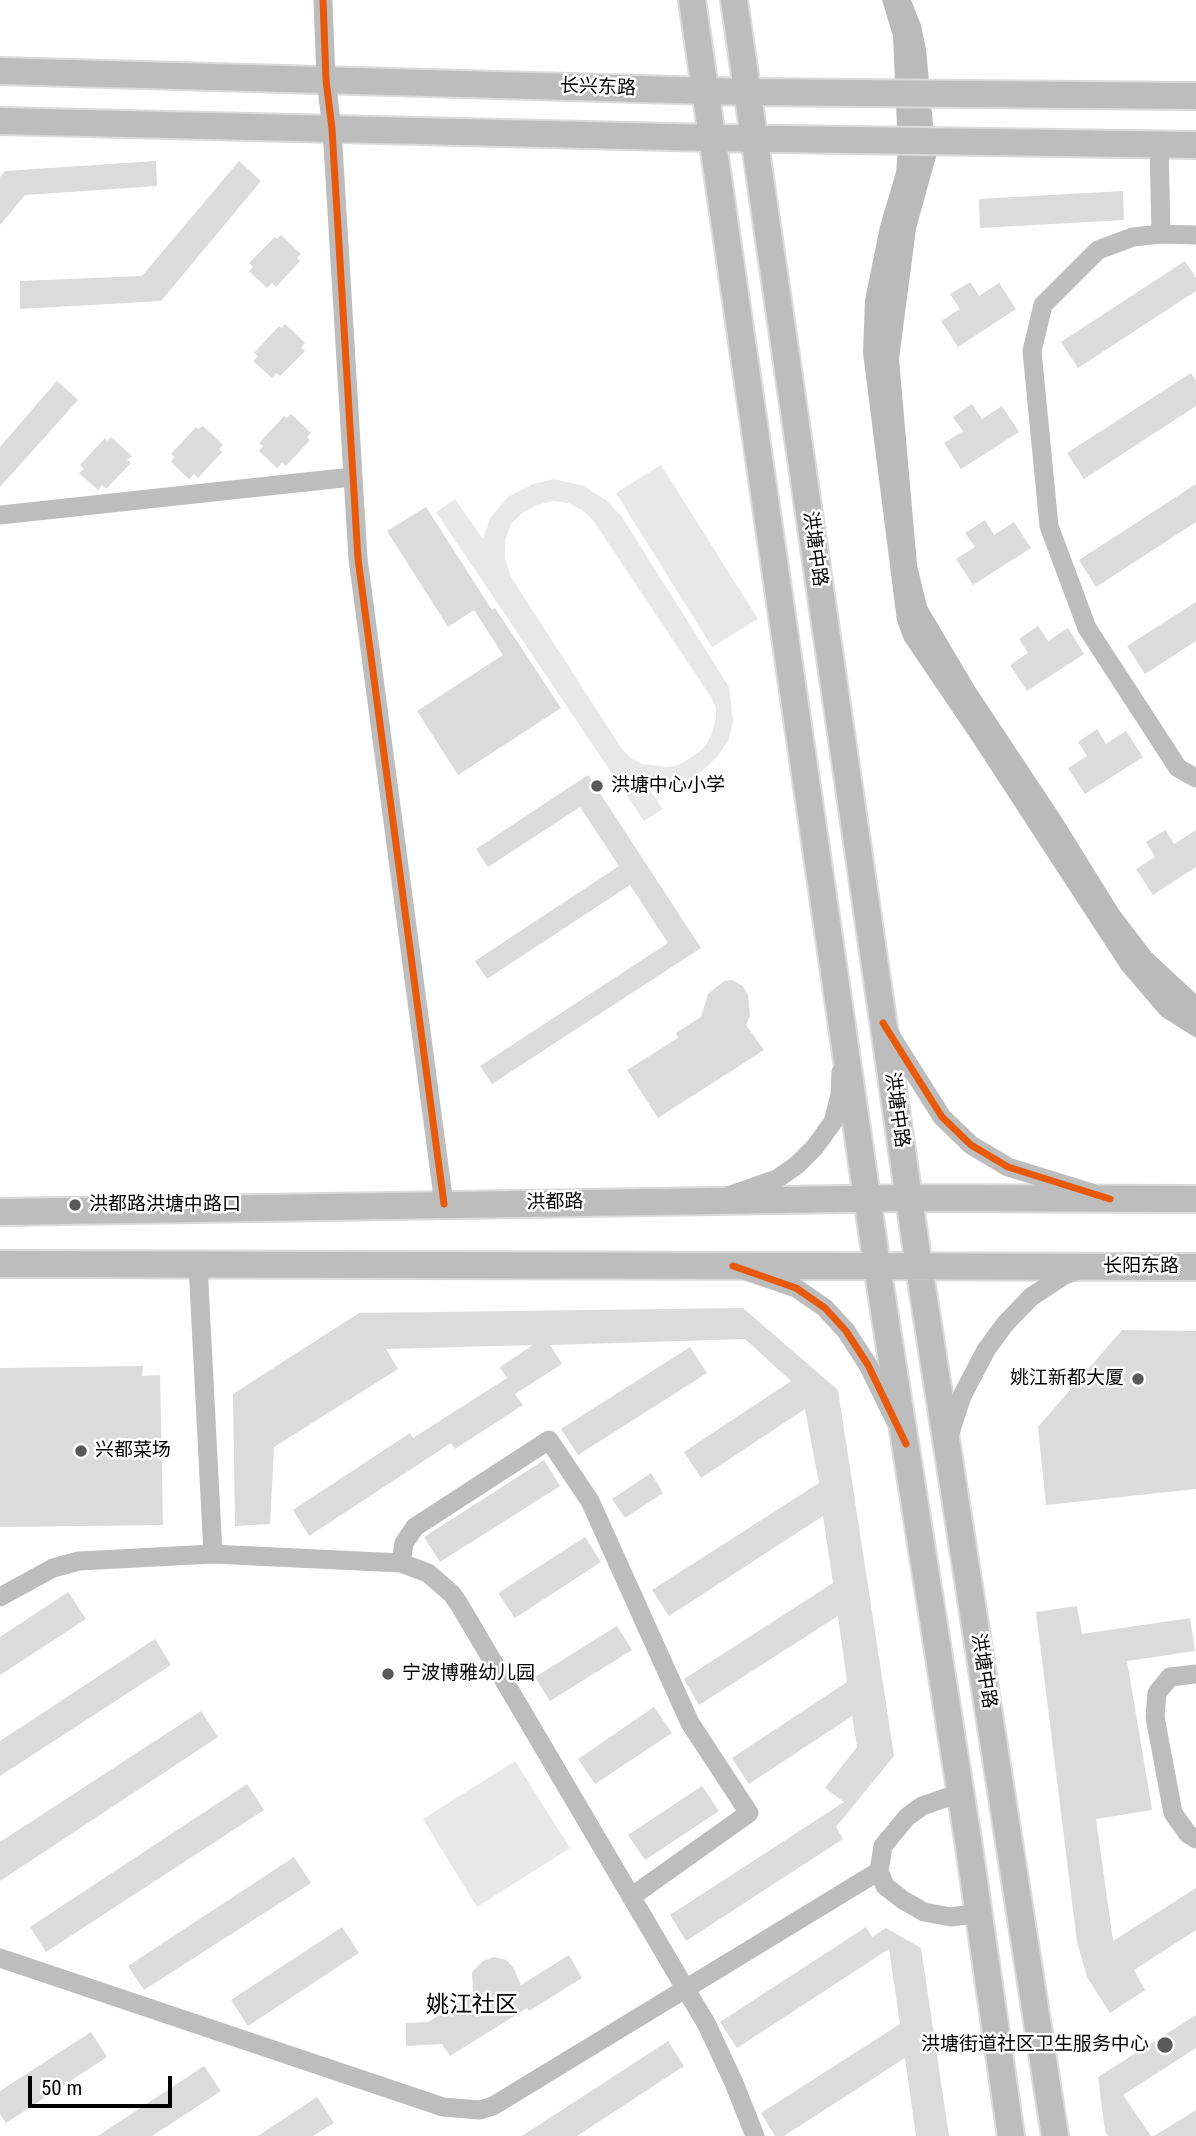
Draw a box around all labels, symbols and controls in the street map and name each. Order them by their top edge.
street label: 长兴东路 [560,75,636,101]
street label: 洪塘中路 [797,510,831,588]
place label: 洪塘中心小学 [611,775,725,797]
marker: 洪塘中心小学 [589,778,605,794]
street label: 洪塘中路 [879,1071,913,1149]
street label: 洪都路 [526,1191,584,1215]
place label: 洪都路洪塘中路口 [89,1194,241,1216]
marker: 洪都路洪塘中路口 [67,1197,83,1213]
street label: 长阳东路 [1103,1256,1179,1278]
place label: 姚江新都大厦 [1010,1368,1124,1390]
marker: 姚江新都大厦 [1130,1371,1146,1387]
place label: 兴都菜场 [95,1440,171,1462]
marker: 兴都菜场 [73,1443,89,1459]
street label: 洪塘中路 [966,1632,1000,1710]
place label: 宁波博雅幼儿园 [402,1663,535,1685]
marker: 宁波博雅幼儿园 [380,1666,396,1682]
district label: 姚江社区 [426,1992,518,2020]
place label: 洪塘街道社区卫生服务中心 [921,2034,1149,2056]
marker: 洪塘街道社区卫生服务中心 [1155,2035,1175,2055]
scale bar [32,2062,175,2106]
text: 50 m [41,2076,82,2100]

